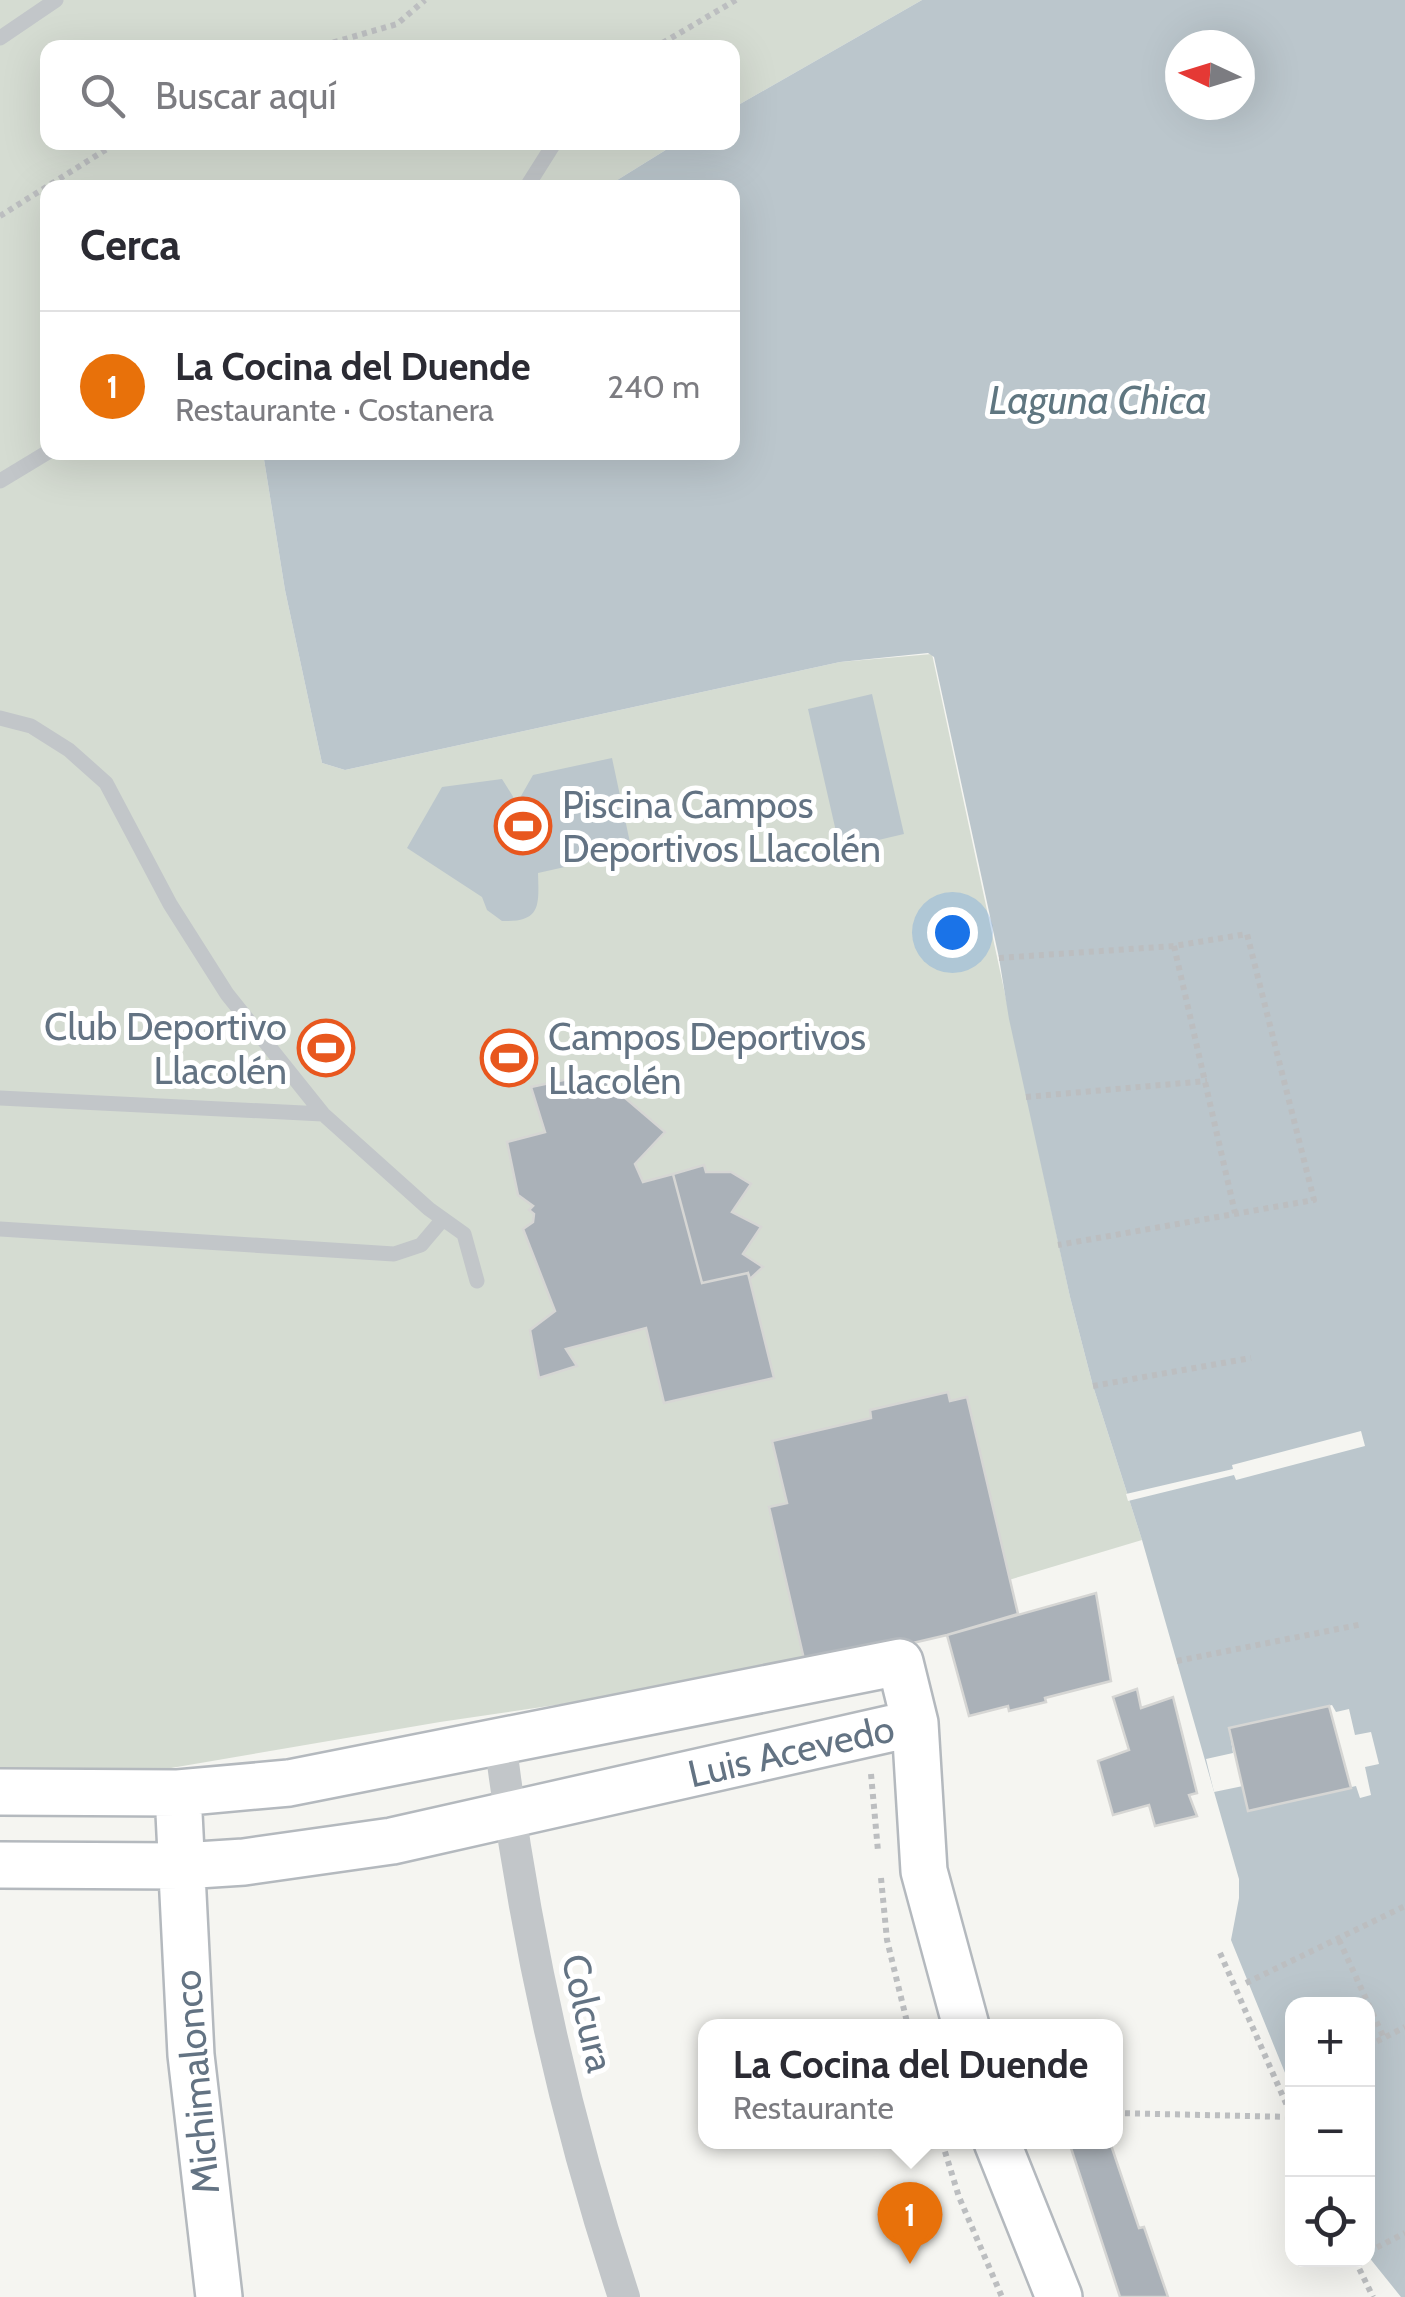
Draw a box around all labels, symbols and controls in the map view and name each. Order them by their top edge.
north arrow [1165,30,1255,120]
search box [40,40,740,150]
icon: search [75,68,130,123]
text: Buscar aquí [155,72,337,119]
text: Cerca [80,219,180,271]
text: La Cocina del Duende [175,343,531,390]
text: 1 [107,367,118,406]
text: 240 m [607,367,700,406]
water label: Laguna Chica [989,375,1207,424]
text: Restaurante · Costanera [175,390,494,429]
place label: Piscina Campos Deportivos Llacolén [562,781,881,872]
sports icon: Piscina Campos Deportivos Llacolén [493,796,553,856]
your location [927,907,978,958]
place label: Club Deportivo Llacolén [44,1003,287,1094]
place label: Campos Deportivos Llacolén [548,1013,866,1104]
sports icon: Club Deportivo Llacolén [296,1018,356,1078]
sports icon: Campos Deportivos Llacolén [479,1028,539,1088]
street label: Luis Acevedo [683,1704,899,1798]
street label: Colcura [552,1949,624,2077]
street label: Michimalonco [163,1968,229,2196]
map controls [1285,1997,1375,2267]
button: + [1285,1997,1375,2087]
popup [698,2019,1123,2149]
text: La Cocina del Duende [733,2041,1088,2088]
button: − [1285,2087,1375,2177]
text: Restaurante [733,2088,894,2127]
button: locate [1285,2177,1375,2267]
pin: 1 [878,2182,942,2264]

